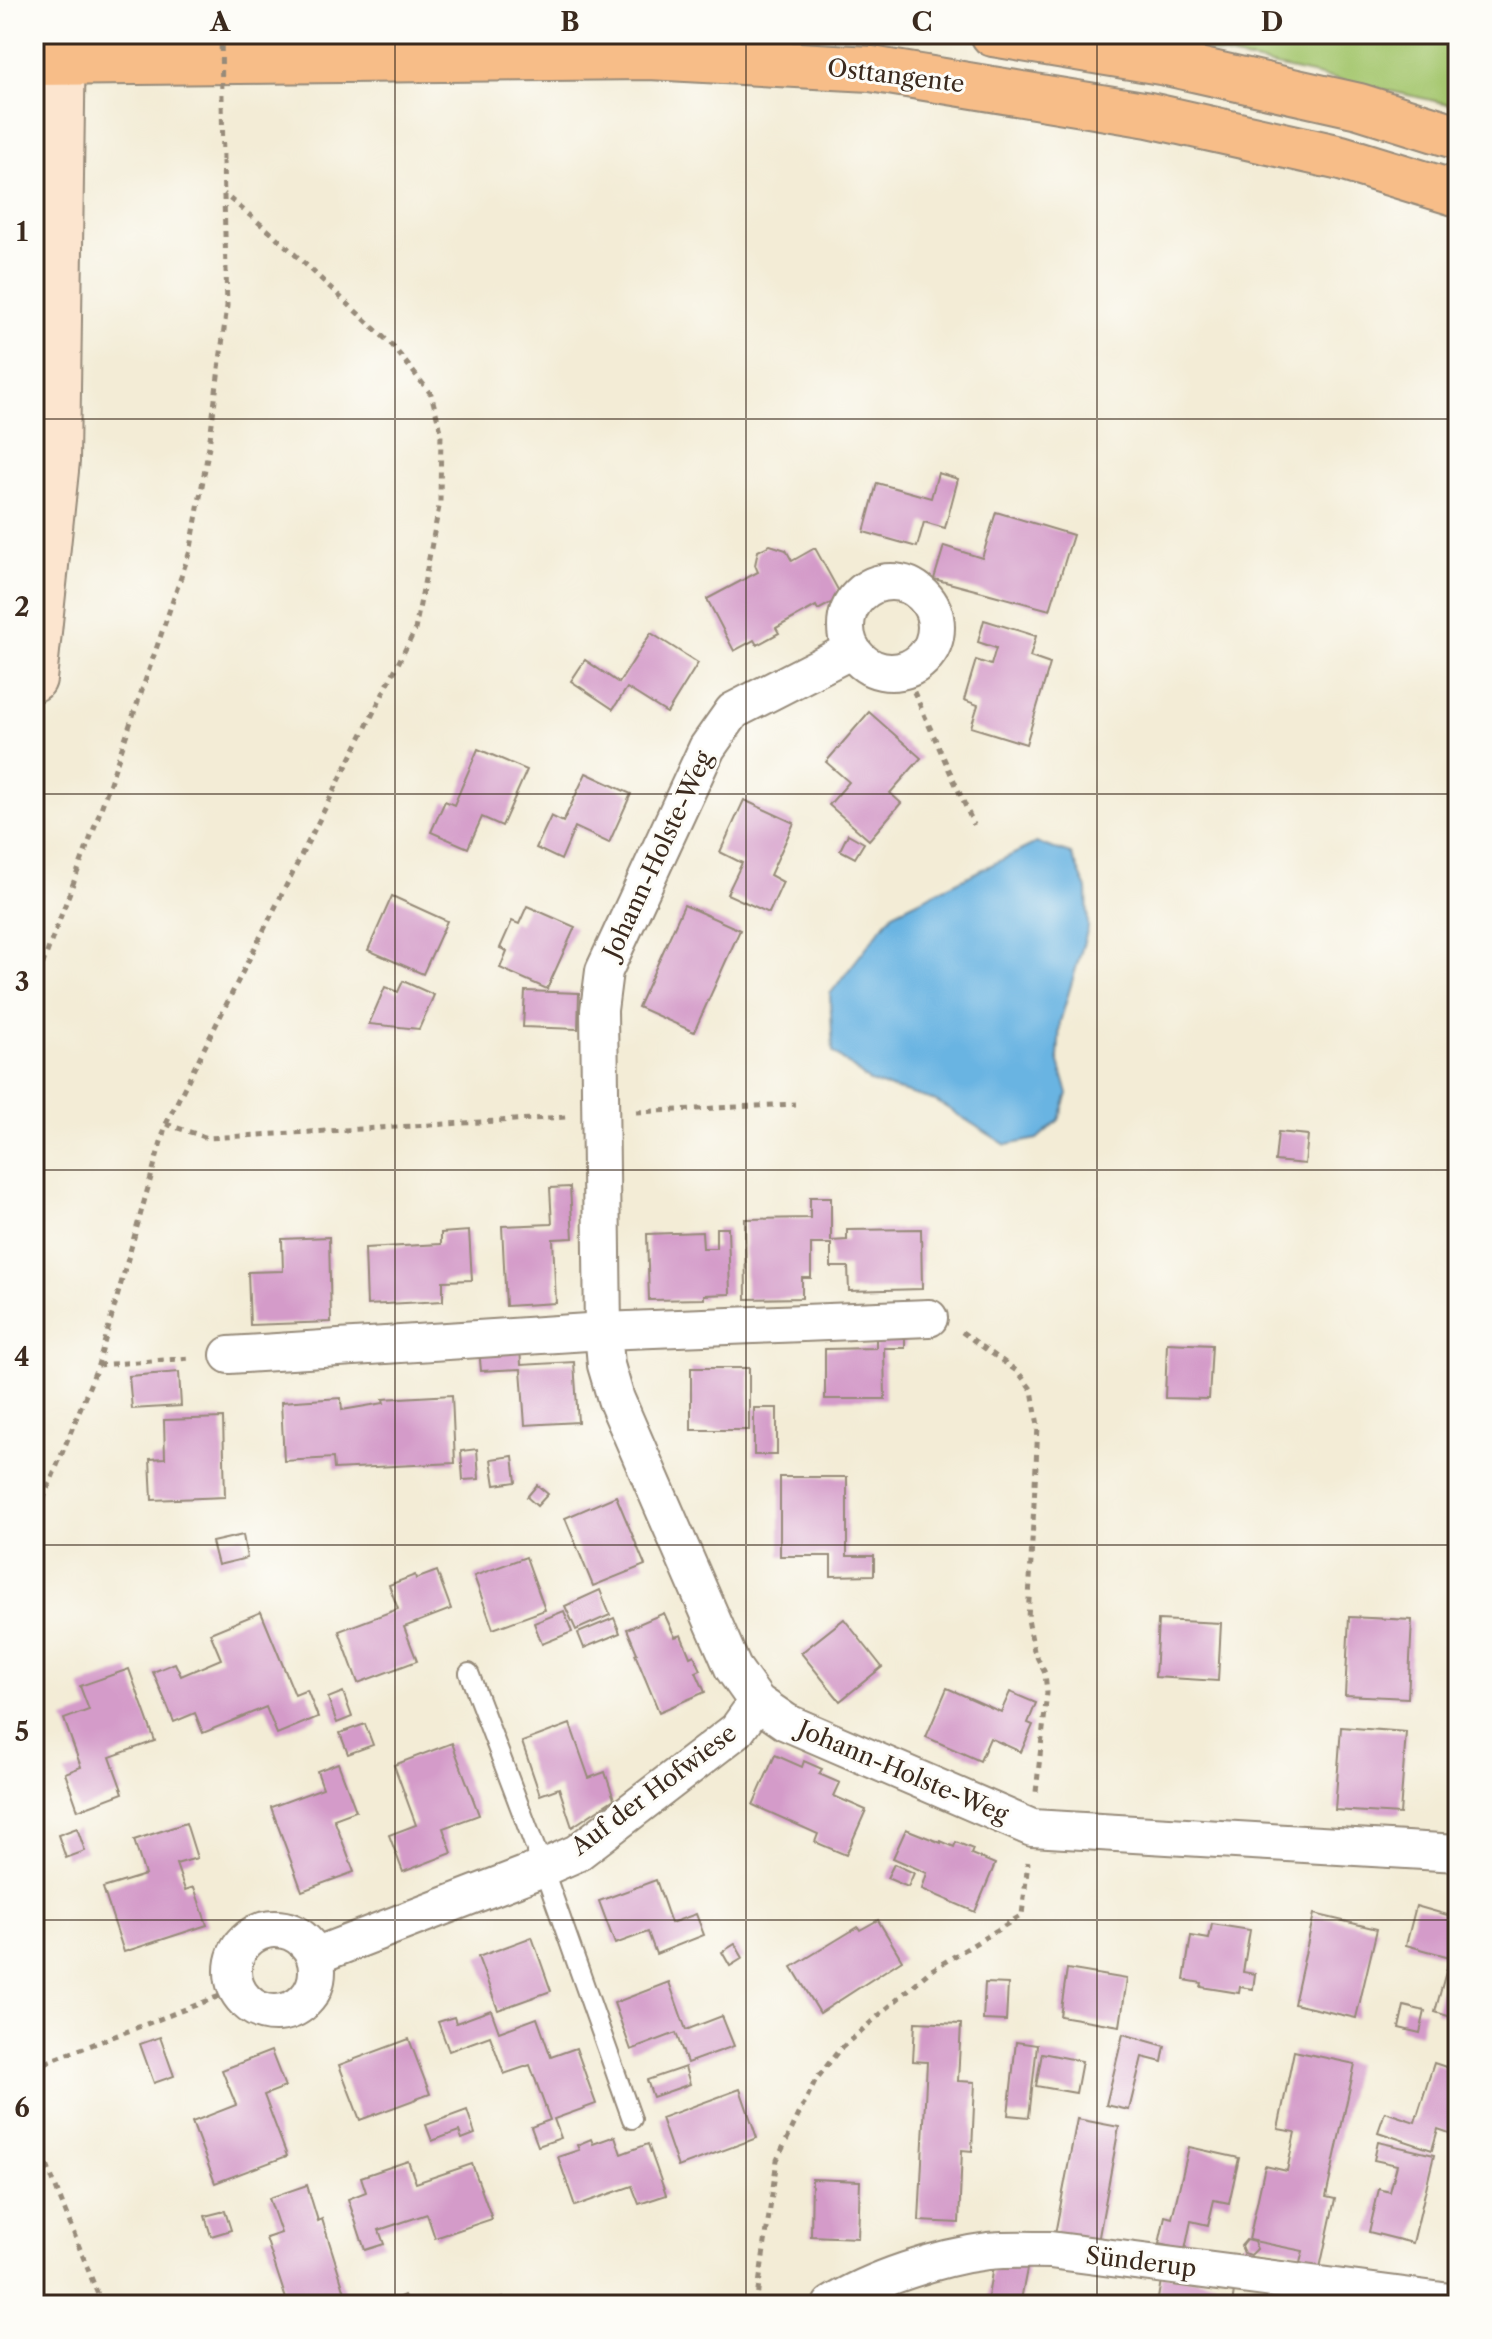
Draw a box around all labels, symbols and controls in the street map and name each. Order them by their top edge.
text: A [209,6,231,38]
text: B [560,6,580,38]
text: C [912,6,932,38]
text: D [1261,6,1283,38]
street label: Osttangente [826,53,966,98]
text: 1 [16,216,28,248]
text: 2 [14,591,30,623]
street label: Johann-Holste-Weg [595,746,719,967]
text: 3 [15,966,29,998]
text: 4 [14,1341,30,1373]
street label: Johann-Holste-Weg [790,1713,1013,1829]
text: 5 [15,1716,29,1748]
street label: Auf der Hofwiese [565,1718,742,1862]
text: 6 [14,2092,30,2124]
street label: Sünderup [1084,2240,1198,2283]

